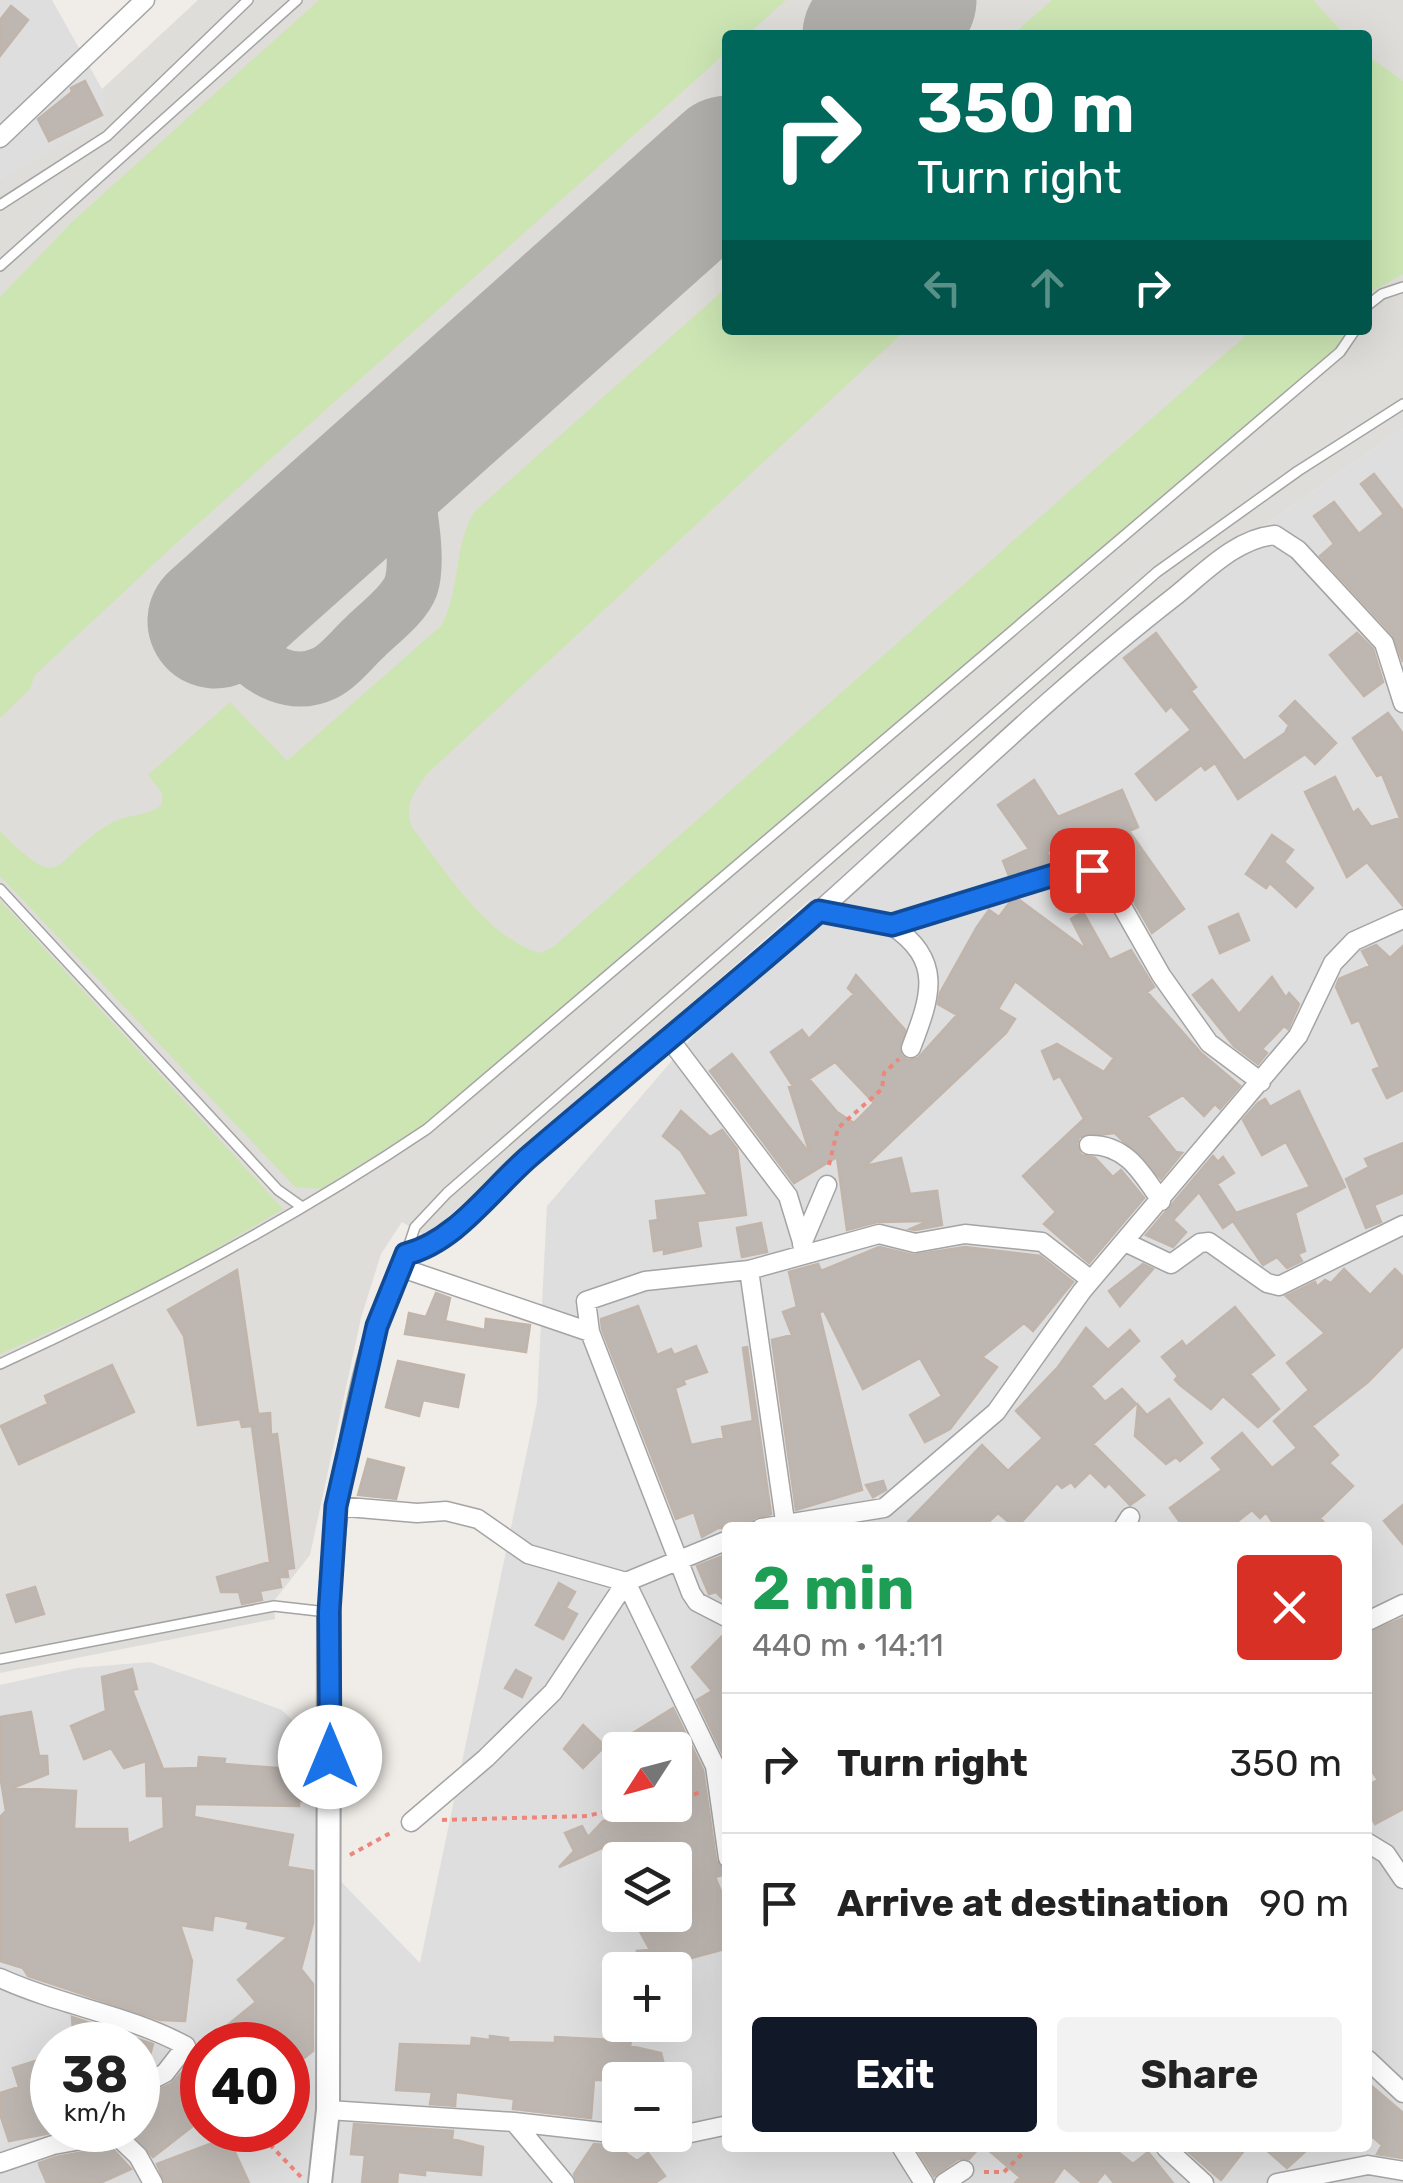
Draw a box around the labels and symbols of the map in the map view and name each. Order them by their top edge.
pin [1050,828,1135,913]
position arrow [278,1705,382,1809]
north arrow [602,1732,692,1822]
speed limit sign: 40 [180,2022,310,2152]

